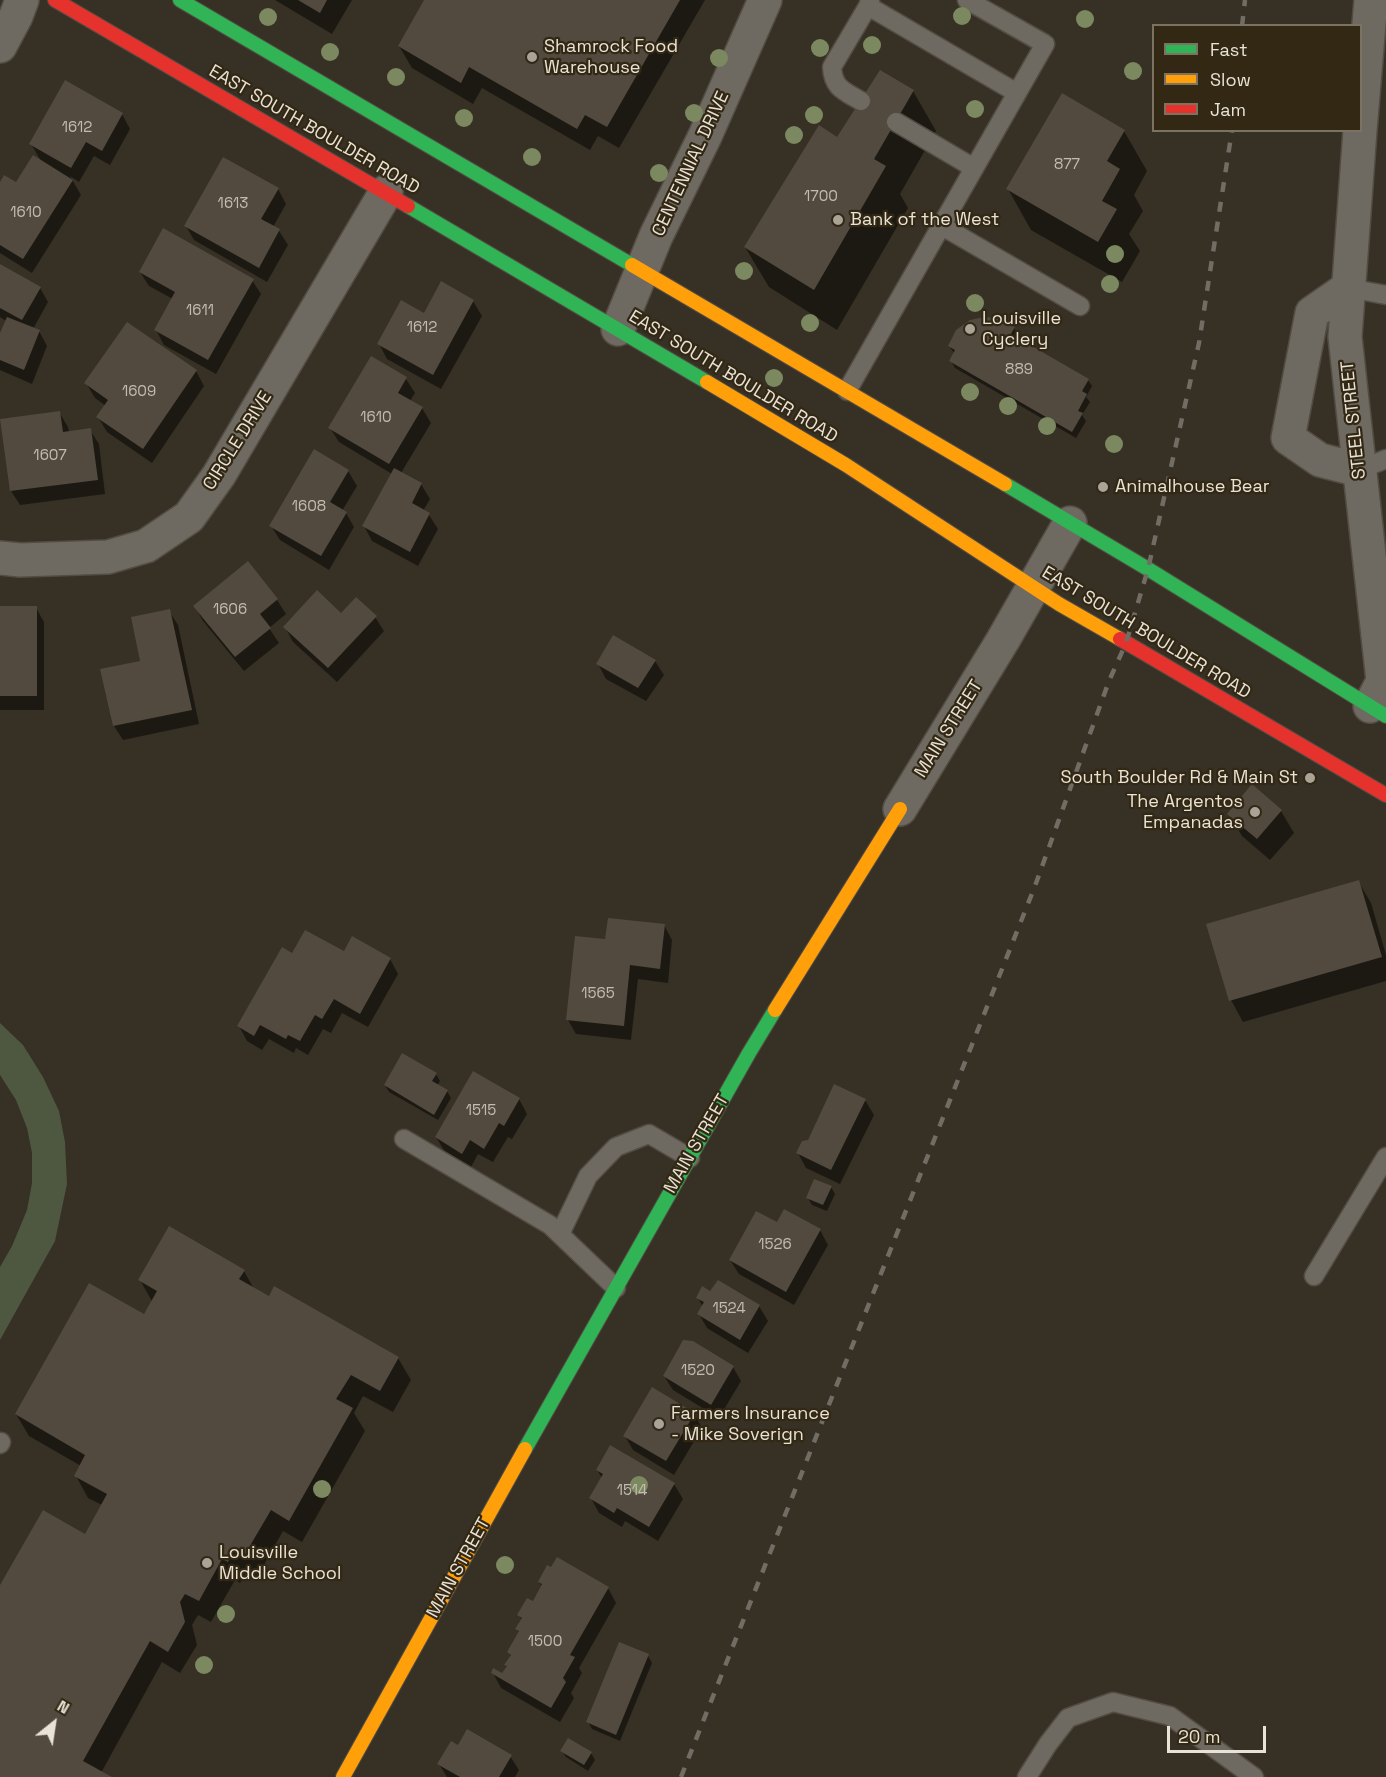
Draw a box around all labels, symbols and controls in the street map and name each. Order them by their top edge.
legend [1152,24,1362,132]
place label: Shamrock Food Warehouse [544,36,678,78]
text: Fast [1210,38,1247,61]
marker: Shamrock Food Warehouse [525,50,539,64]
street label: EAST SOUTH BOULDER ROAD [205,61,423,199]
text: Slow [1210,68,1251,91]
street label: CENTENNIAL DRIVE [648,88,734,240]
text: Jam [1210,98,1246,121]
house number: 1612 [62,119,92,137]
house number: 877 [1054,156,1080,174]
house number: 1700 [804,188,838,206]
house number: 1613 [218,195,248,213]
house number: 1610 [10,204,42,222]
place label: Bank of the West [850,209,999,231]
marker: Bank of the West [831,213,845,227]
house number: 1611 [186,302,214,320]
street label: EAST SOUTH BOULDER ROAD [625,306,841,448]
place label: Louisville Cyclery [982,308,1061,350]
house number: 1612 [407,319,437,337]
marker: Louisville Cyclery [963,322,977,336]
street label: STEEL STREET [1337,360,1371,480]
house number: 889 [1005,361,1033,379]
house number: 1609 [122,383,156,401]
street label: CIRCLE DRIVE [199,388,277,494]
house number: 1610 [360,409,392,427]
house number: 1607 [33,447,67,465]
place label: Animalhouse Bear [1115,476,1270,498]
marker: Animalhouse Bear [1096,480,1110,494]
house number: 1608 [292,498,326,516]
street label: EAST SOUTH BOULDER ROAD [1038,562,1254,704]
house number: 1606 [213,601,247,619]
street label: MAIN STREET [910,676,988,782]
place label: South Boulder Rd & Main St [1060,767,1298,789]
marker: South Boulder Rd & Main St [1303,771,1317,785]
place label: The Argentos Empanadas [1127,791,1243,834]
marker: The Argentos Empanadas [1248,805,1262,819]
house number: 1565 [581,985,615,1003]
street label: MAIN STREET [660,1090,734,1198]
house number: 1515 [466,1102,496,1120]
house number: 1526 [758,1236,792,1254]
house number: 1524 [712,1300,746,1318]
house number: 1520 [681,1362,715,1380]
place label: Farmers Insurance - Mike Soverign [671,1403,830,1446]
marker: Farmers Insurance - Mike Soverign [652,1417,666,1431]
house number: 1514 [617,1482,647,1500]
street label: MAIN STREET [423,1514,495,1622]
place label: Louisville Middle School [219,1542,341,1584]
marker: Louisville Middle School [200,1556,214,1570]
house number: 1500 [528,1633,562,1651]
north arrow [24,1693,84,1753]
text: N [53,1695,73,1719]
scale bar [1170,1714,1269,1752]
text: 20 m [1178,1725,1221,1748]

